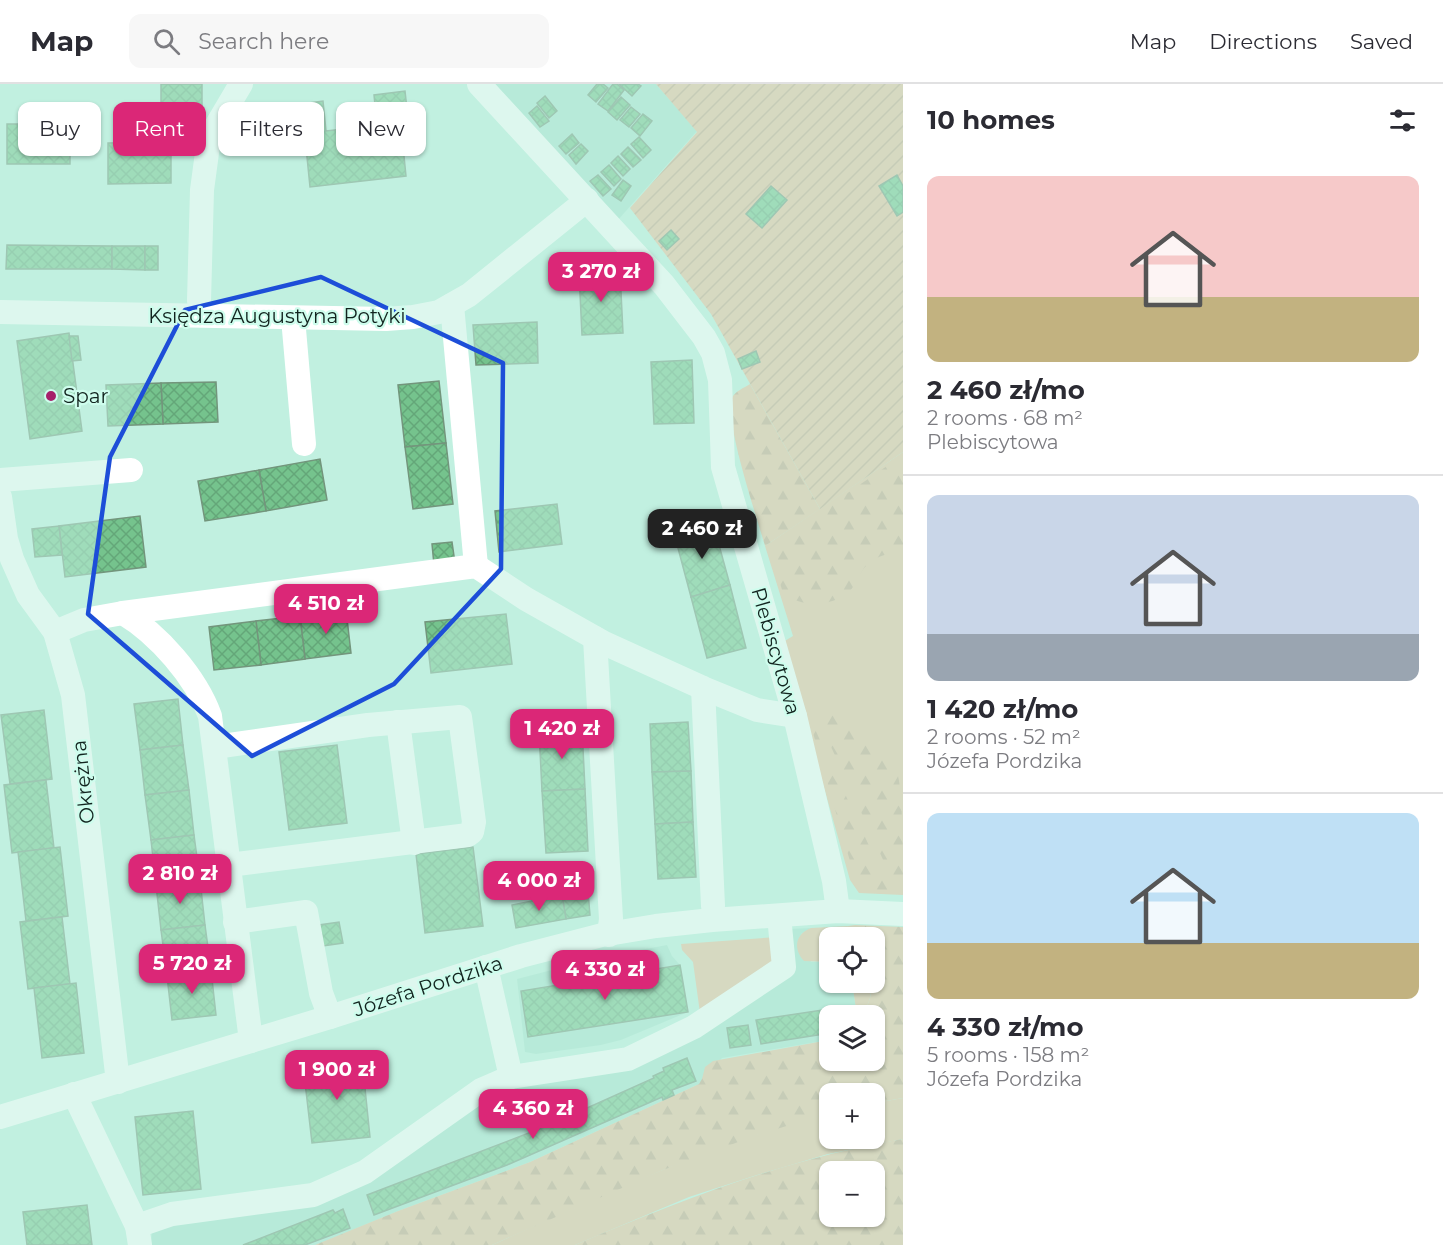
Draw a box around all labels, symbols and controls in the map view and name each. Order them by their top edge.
search box [129,14,549,68]
text: Map [30,24,93,58]
icon: search [150,25,183,58]
text: Search here [198,28,329,55]
text: Map [1130,29,1176,54]
text: Directions [1209,29,1317,54]
text: Saved [1350,29,1413,54]
chip: Buy [18,102,101,156]
chip: Rent [113,102,206,156]
chip: Filters [218,102,324,156]
chip: New [336,102,426,156]
text: 10 homes [927,104,1055,136]
icon: filters [1386,104,1419,137]
icon: home [1119,215,1227,323]
pin: 3 270 zł [539,252,663,303]
text: 3 270 zł [562,259,640,283]
street label: Księdza Augustyna Potyki [148,304,406,328]
text: 2 460 zł/mo [927,374,1085,406]
place label: Spar [63,384,109,408]
marker: Spar [44,389,58,403]
text: 2 rooms · 68 m² [927,406,1083,430]
text: Plebiscytowa [927,430,1059,454]
pin: 2 460 zł [640,509,764,560]
text: 2 460 zł [662,516,742,540]
icon: home [1119,534,1227,642]
pin: 4 510 zł [264,584,388,635]
street label: Plebiscytowa [746,584,806,718]
text: 4 510 zł [288,591,364,615]
text: 1 420 zł/mo [927,693,1078,725]
pin: 1 420 zł [500,709,624,760]
text: 1 420 zł [524,716,600,740]
text: 2 rooms · 52 m² [927,725,1081,749]
street label: Okrężna [67,739,99,825]
text: Józefa Pordzika [927,749,1082,773]
icon: home [1119,852,1227,960]
pin: 2 810 zł [118,854,242,905]
text: 2 810 zł [142,861,218,885]
pin: 4 000 zł [477,861,601,912]
text: 4 000 zł [497,868,581,892]
map controls [819,927,885,1227]
button: locate [819,927,885,993]
pin: 5 720 zł [130,944,254,995]
pin: 4 330 zł [543,950,667,1001]
text: 5 720 zł [153,951,231,975]
street label: Józefa Pordzika [350,951,506,1022]
text: 4 330 zł [565,957,645,981]
button: layers [819,1005,885,1071]
text: 4 330 zł/mo [927,1011,1084,1043]
text: 5 rooms · 158 m² [927,1043,1089,1067]
pin: 1 900 zł [275,1050,399,1101]
text: 1 900 zł [299,1057,375,1081]
text: Józefa Pordzika [927,1067,1082,1091]
button: + [819,1083,885,1149]
pin: 4 360 zł [471,1089,595,1140]
text: 4 360 zł [493,1096,573,1120]
button: − [819,1161,885,1227]

